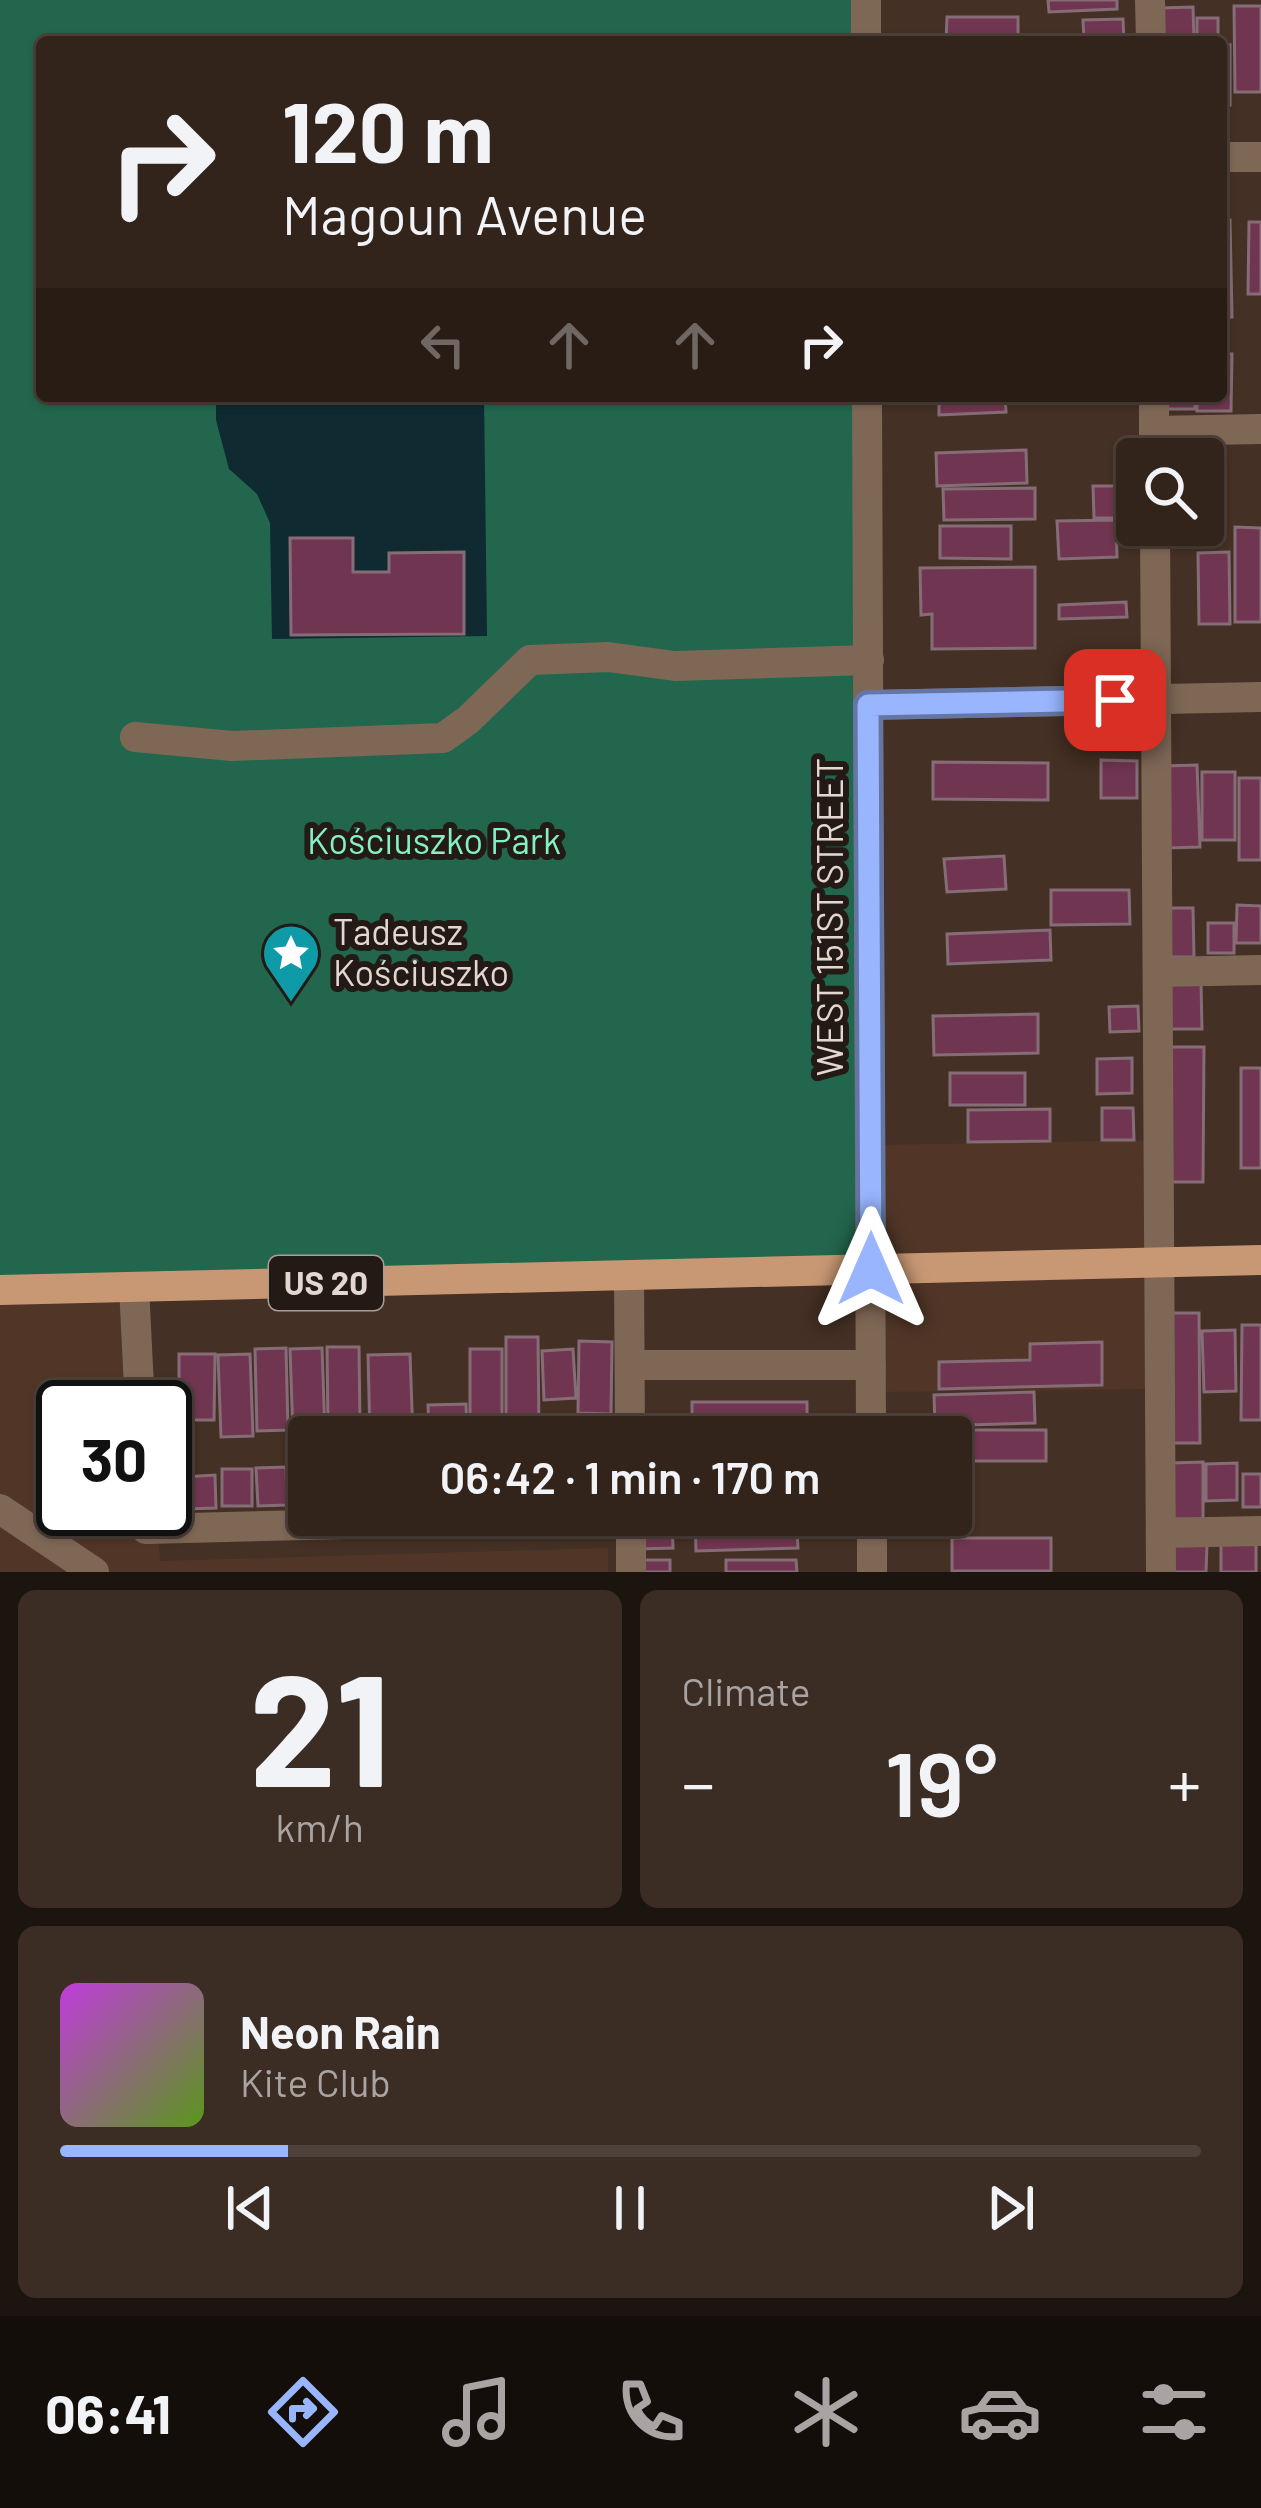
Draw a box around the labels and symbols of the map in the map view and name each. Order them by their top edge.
pin [1064,649,1166,751]
street label: WEST 151ST STREET [807,758,850,1076]
park label: Kościuszko Park [307,818,561,861]
place label: Tadeusz Kościuszko [333,909,509,993]
place icon: Tadeusz Kościuszko [260,922,322,1004]
position arrow [808,1206,934,1332]
road number: US 20 [269,1256,383,1310]
speed limit sign: 30 [36,1380,192,1536]

